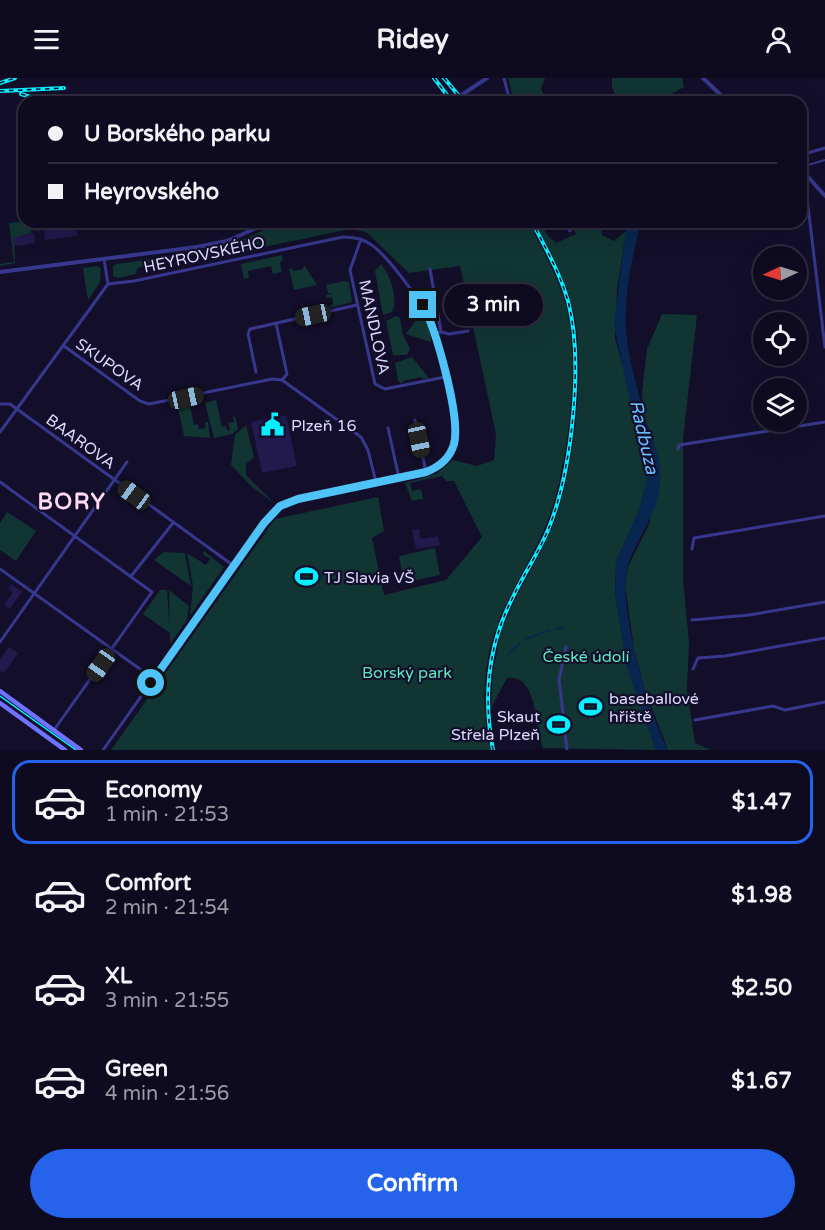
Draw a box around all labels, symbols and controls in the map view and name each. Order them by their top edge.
icon: menu [30,23,63,56]
text: Ridey [376,23,449,56]
icon: person [762,23,795,56]
text: U Borského parku [84,121,271,147]
text: Heyrovského [84,179,219,205]
street label: HEYROVSKÉHO [142,232,267,278]
north arrow [753,246,807,300]
map controls [753,246,807,432]
street label: MANDLOVA [354,278,394,377]
callout: 3 min [444,284,543,326]
route end [409,291,436,318]
text: 3 min [467,293,520,317]
car [294,302,332,328]
button: locate [753,312,807,366]
street label: SKUPOVA [72,334,147,396]
button: layers [753,378,807,432]
car [167,385,205,411]
water label: Radbuza [625,398,663,477]
street label: BAAROVA [42,410,119,474]
public building icon: Plzeň 16 [260,412,286,438]
place label: Plzeň 16 [291,416,357,436]
car [406,421,432,459]
car [114,477,154,513]
district label: BORY [38,489,106,515]
sports icon: TJ Slavia VŠ [293,564,319,590]
place label: TJ Slavia VŠ [324,568,415,588]
car [83,645,119,685]
park label: České údolí [543,647,629,667]
park label: Borský park [362,663,452,683]
route start [137,669,164,696]
place label: baseballové hřiště [609,689,699,727]
sports icon: baseballové hřiště [578,694,604,720]
place label: Skaut Střela Plzeň [451,707,540,745]
sports icon: Skaut Střela Plzeň [545,712,571,738]
icon: car [33,775,87,829]
text: Economy [105,777,202,803]
text: $1.47 [732,789,792,815]
text: 1 min · 21:53 [105,803,229,827]
icon: car [33,868,87,922]
text: Comfort [105,870,191,896]
text: $1.98 [731,882,792,908]
text: 2 min · 21:54 [105,896,229,920]
icon: car [33,961,87,1015]
text: XL [105,963,132,989]
text: $2.50 [731,975,792,1001]
text: 3 min · 21:55 [105,989,229,1013]
icon: car [33,1054,87,1108]
text: Green [105,1056,168,1082]
text: $1.67 [731,1068,792,1094]
text: 4 min · 21:56 [105,1082,229,1106]
button: Confirm [30,1149,795,1218]

